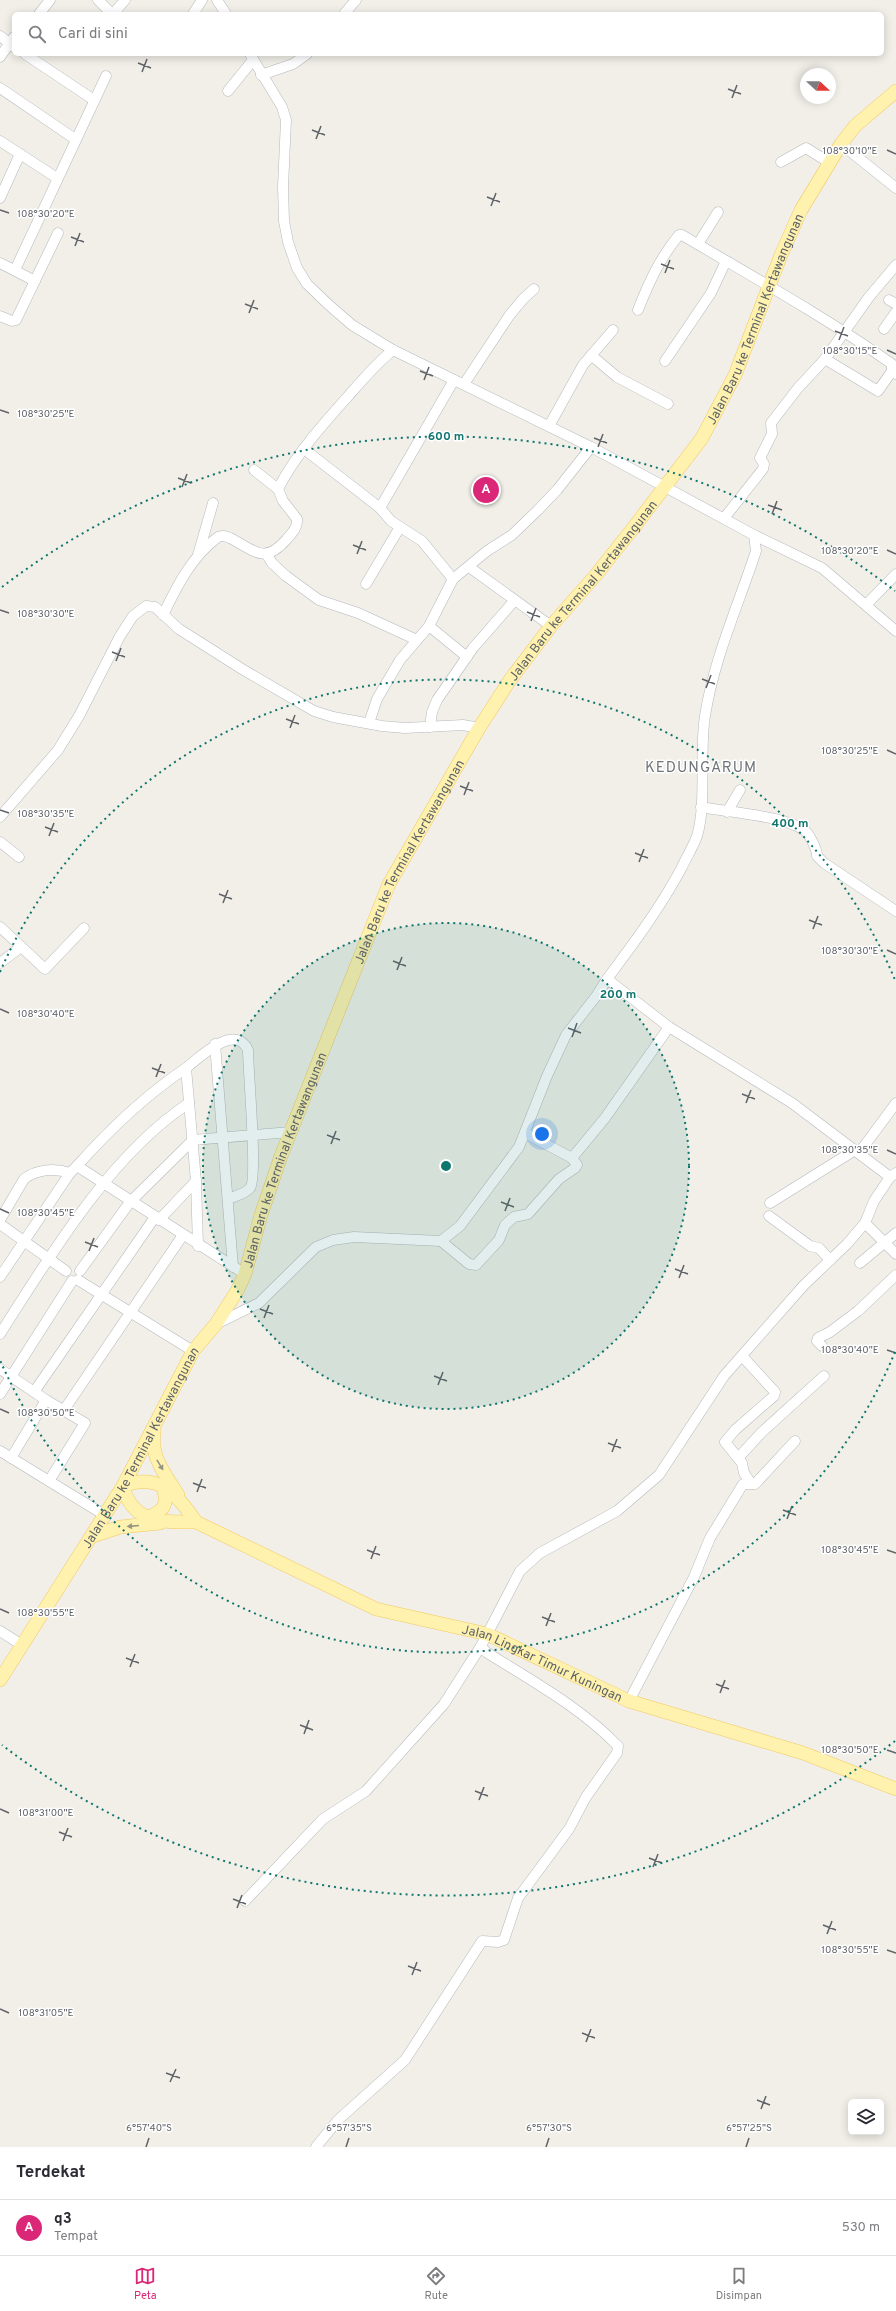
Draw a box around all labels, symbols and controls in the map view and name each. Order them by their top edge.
search box [12,12,884,56]
icon: search [26,23,48,45]
text: Cari di sini [58,25,128,44]
north arrow [800,68,836,104]
text: 108°30'10"E [822,145,878,158]
text: 108°30'20"E [17,208,75,221]
street label: Jalan Baru ke Terminal Kertawangunan [704,212,808,428]
text: 108°30'15"E [823,345,877,358]
text: 108°30'25"E [17,408,75,421]
text: 600 m [428,429,464,445]
pin: A [473,475,499,505]
street label: Jalan Baru ke Terminal Kertawangunan [506,498,662,685]
text: 108°30'20"E [821,545,879,558]
text: 108°30'30"E [17,608,75,621]
text: 108°30'25"E [821,745,879,758]
street label: Jalan Baru ke Terminal Kertawangunan [352,757,469,967]
district label: KEDUNGARUM [645,759,757,778]
text: 108°30'35"E [17,808,75,821]
text: 400 m [771,816,809,832]
text: 108°30'30"E [821,945,879,958]
text: 200 m [600,987,636,1003]
text: 108°30'40"E [17,1008,75,1021]
street label: Jalan Baru ke Terminal Kertawangunan [241,1050,331,1270]
your location [532,1124,552,1144]
text: 108°30'35"E [821,1144,879,1157]
centre of rings [439,1159,453,1173]
text: 108°30'45"E [17,1207,75,1220]
street label: Jalan Baru ke Terminal Kertawangunan [80,1344,203,1552]
text: 108°30'40"E [821,1344,879,1357]
text: 108°30'50"E [17,1407,75,1420]
one-way arrow [156,1459,163,1471]
one-way arrow [127,1522,139,1529]
text: 108°30'45"E [821,1544,879,1557]
text: 108°30'55"E [17,1607,75,1620]
street label: Jalan Lingkar Timur Kuningan [460,1623,625,1707]
text: 108°30'50"E [821,1744,879,1757]
text: 108°31'00"E [18,1807,74,1820]
text: 108°30'55"E [821,1944,879,1957]
text: 108°31'05"E [19,2007,73,2020]
map controls [848,2099,884,2135]
button: layers [848,2099,884,2135]
text: 6°57'40"S [126,2122,172,2135]
text: 6°57'35"S [326,2122,372,2135]
text: 6°57'30"S [526,2122,572,2135]
text: 6°57'25"S [726,2122,772,2135]
text: Terdekat [16,2162,85,2184]
text: q3 [54,2210,72,2229]
text: A [24,2220,34,2236]
text: 530 m [842,2220,880,2236]
text: Tempat [54,2229,98,2245]
tab: Peta [134,2265,157,2303]
tab: Rute [425,2265,448,2303]
tab: Disimpan [716,2265,762,2303]

